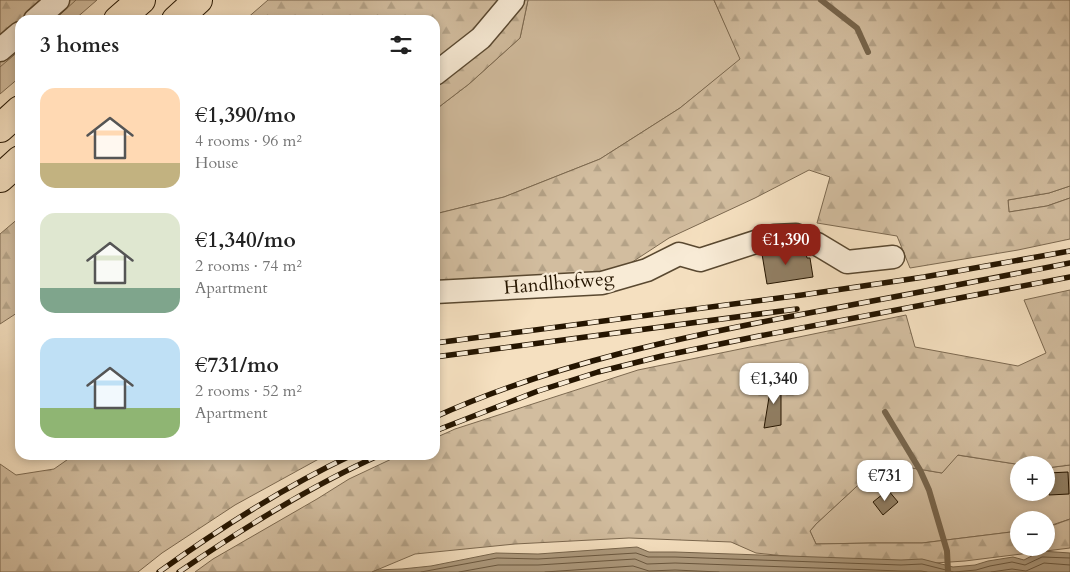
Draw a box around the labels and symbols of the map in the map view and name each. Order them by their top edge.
pin: €1,390 [745,224,827,266]
street label: Handlhofweg [503,265,616,301]
pin: €1,340 [733,362,815,405]
pin: €731 [855,460,915,502]

